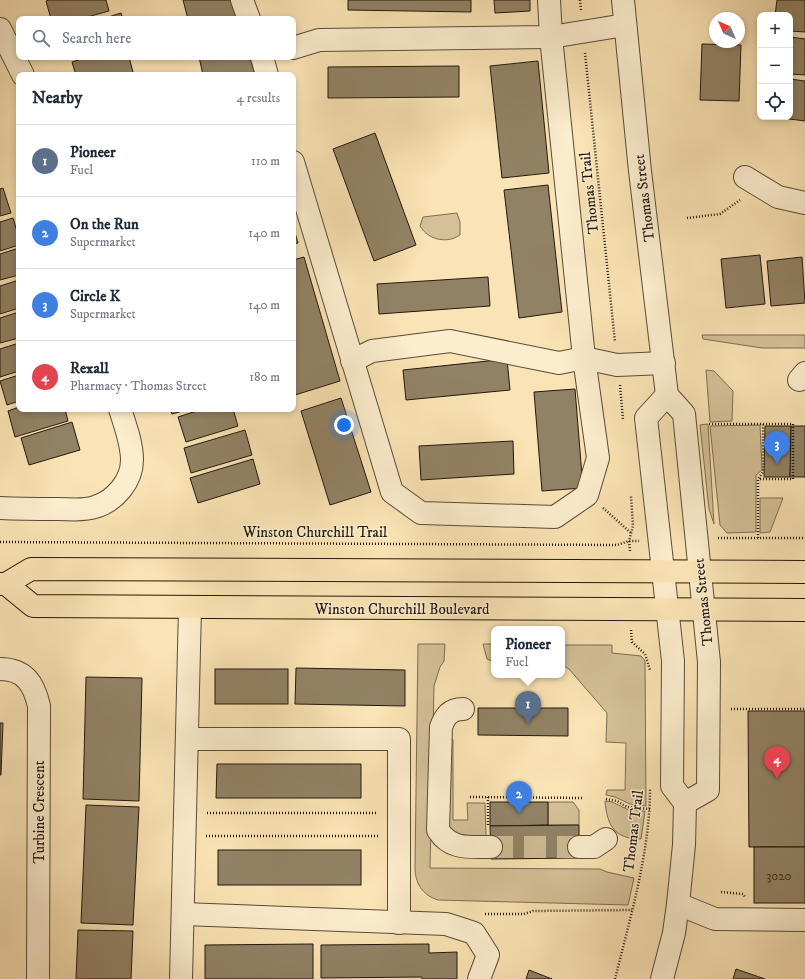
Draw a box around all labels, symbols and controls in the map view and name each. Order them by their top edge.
north arrow [709,12,745,48]
map controls [757,12,793,120]
button: + [757,12,793,48]
search box [16,16,296,60]
icon: search [30,27,52,49]
text: Search here [62,29,131,48]
button: − [757,48,793,84]
button: locate [757,84,793,120]
text: Nearby [32,87,82,109]
text: 4 results [237,90,280,106]
text: Pioneer [70,143,116,162]
street label: Thomas Trail [576,150,603,235]
text: 1 [43,153,47,169]
text: 110 m [251,153,280,169]
street label: Thomas Street [630,153,659,243]
text: Fuel [70,162,93,178]
text: On the Run [70,215,139,234]
text: 2 [42,225,48,241]
text: 140 m [248,225,280,241]
text: Supermarket [70,234,136,250]
text: Circle K [70,287,120,306]
text: 3 [43,297,47,313]
text: 140 m [248,297,280,313]
text: Supermarket [70,306,136,322]
text: Rexall [70,359,109,378]
text: 4 [41,369,49,385]
text: 180 m [249,369,280,385]
text: Pharmacy · Thomas Street [70,378,207,394]
your location [334,415,354,435]
pin: 3 [764,431,790,464]
street label: Winston Churchill Trail [242,523,388,542]
street label: Thomas Street [689,557,718,647]
street label: Winston Churchill Boulevard [313,600,490,619]
popup [491,626,565,678]
text: Pioneer [505,635,551,654]
text: Fuel [505,654,528,670]
pin: 1 [515,691,541,724]
pin: 4 [764,746,790,779]
street label: Turbine Crescent [30,760,49,864]
pin: 2 [506,781,532,814]
street label: Thomas Trail [619,788,648,873]
house number: 3020 [766,868,792,884]

